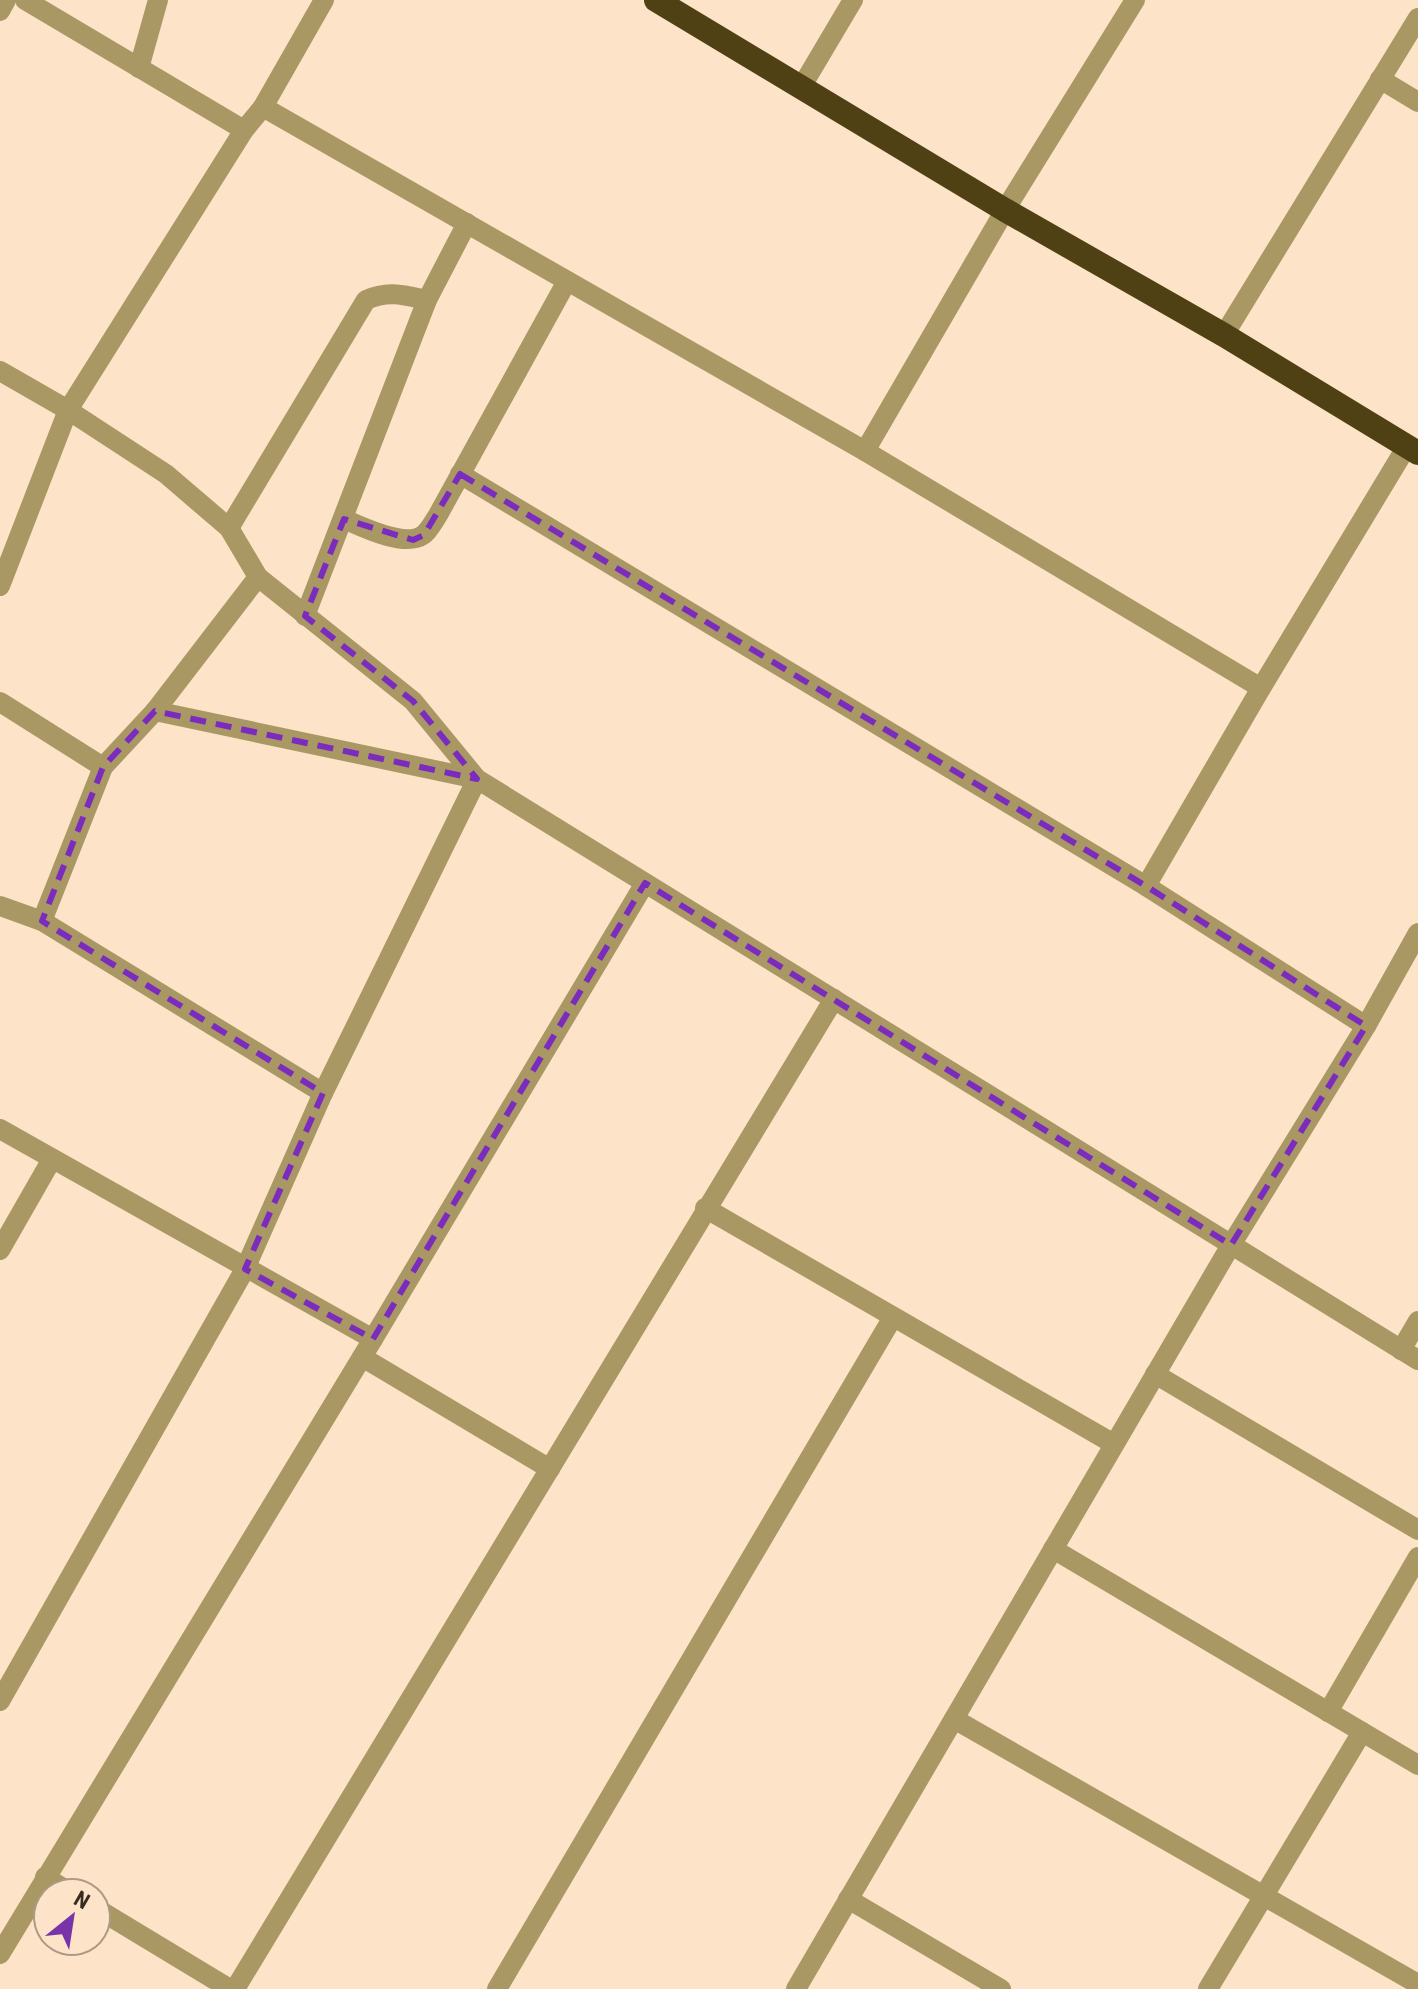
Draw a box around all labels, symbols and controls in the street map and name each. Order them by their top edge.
north arrow [32,1877,112,1957]
text: N [70,1886,94,1914]

